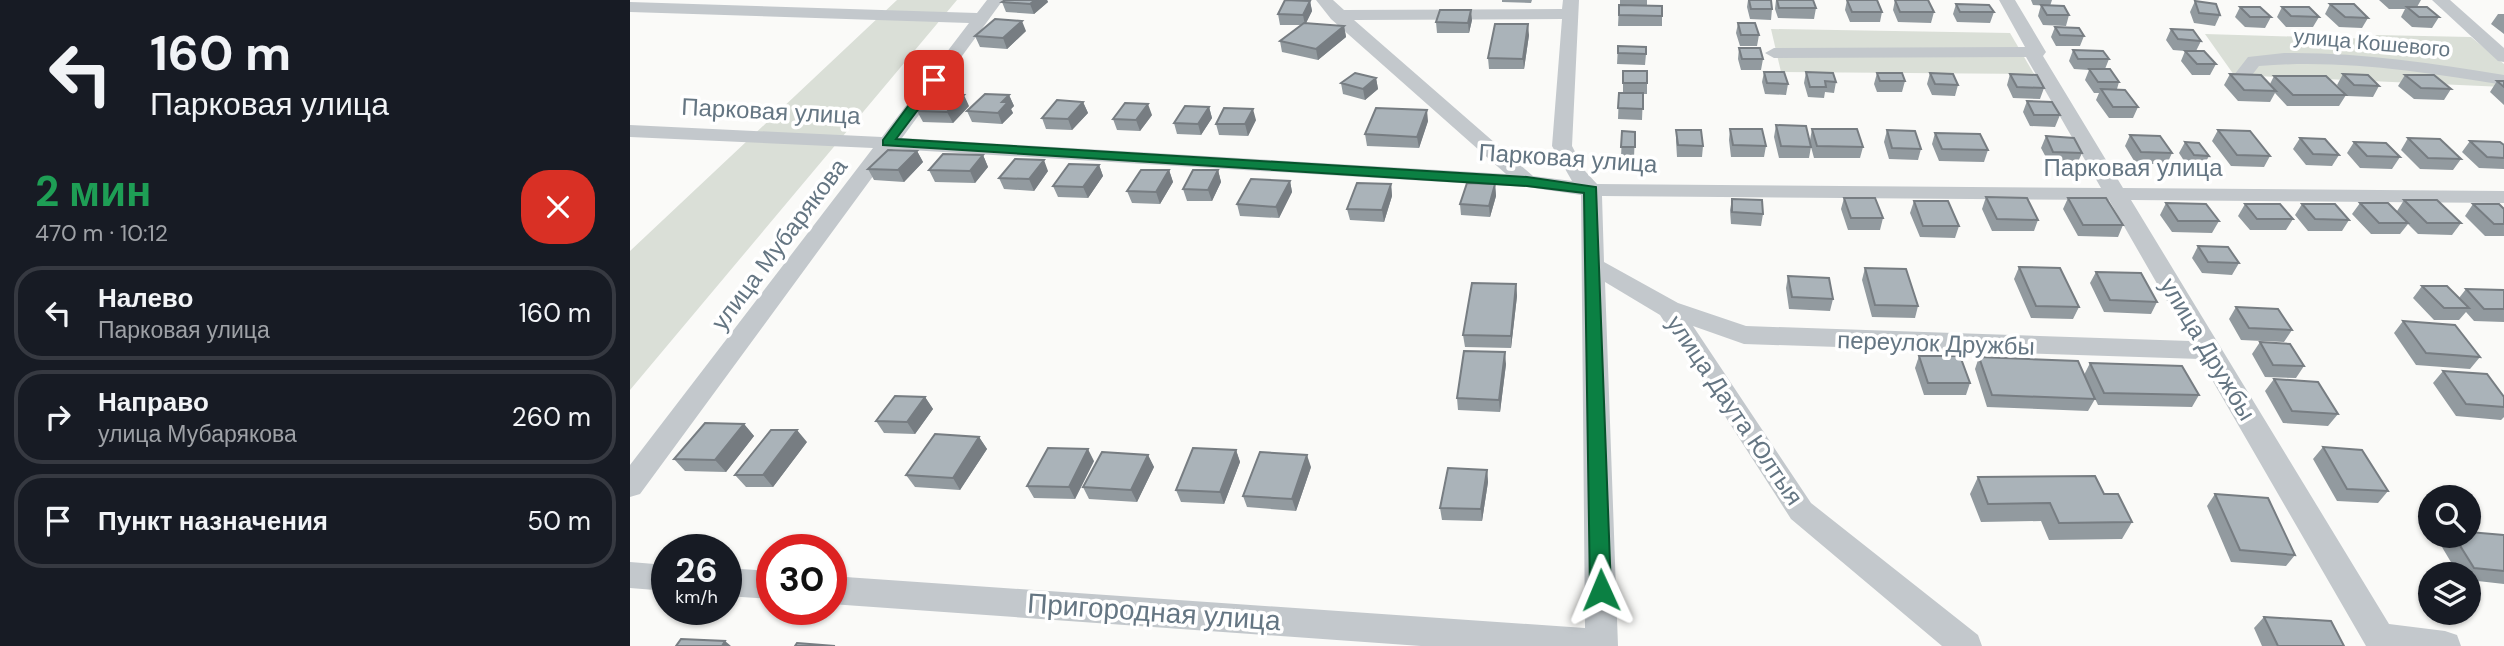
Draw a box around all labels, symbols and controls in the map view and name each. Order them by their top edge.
text: 160 m [150,21,291,85]
street label: улица Кошевого [2292,22,2452,64]
icon: left [35,28,126,119]
pin [904,50,964,110]
icon: arrive [915,61,953,99]
text: Парковая улица [150,83,389,125]
street label: Парковая улица [681,91,862,131]
street label: Парковая улица [1478,136,1659,180]
street label: улица Мубарякова [704,151,854,336]
street label: Парковая улица [2043,152,2223,183]
text: 2 мин [35,164,151,219]
button: close [521,170,595,244]
text: 470 m · 10:12 [35,218,168,248]
street label: улица Дружбы [2153,272,2263,426]
text: Налево [98,281,193,315]
icon: left [39,294,77,332]
text: 160 m [519,296,591,330]
street label: улица Даута Юлтыя [1660,309,1810,511]
text: Парковая улица [98,315,270,345]
street label: переулок Дружбы [1837,324,2035,362]
text: Направо [98,385,209,419]
icon: right [39,398,77,436]
text: 260 m [512,400,591,434]
text: улица Мубарякова [98,419,297,449]
map controls [2418,485,2481,625]
button: search [2418,485,2481,548]
icon: arrive [39,502,77,540]
text: Пункт назначения [98,504,328,538]
text: 50 m [527,504,591,538]
speed limit sign: 30 [756,534,847,625]
text: 26 [675,547,718,593]
position arrow [1564,553,1638,627]
button: layers [2418,562,2481,625]
text: km/h [675,585,718,609]
street label: Пригородная улица [1026,585,1282,639]

